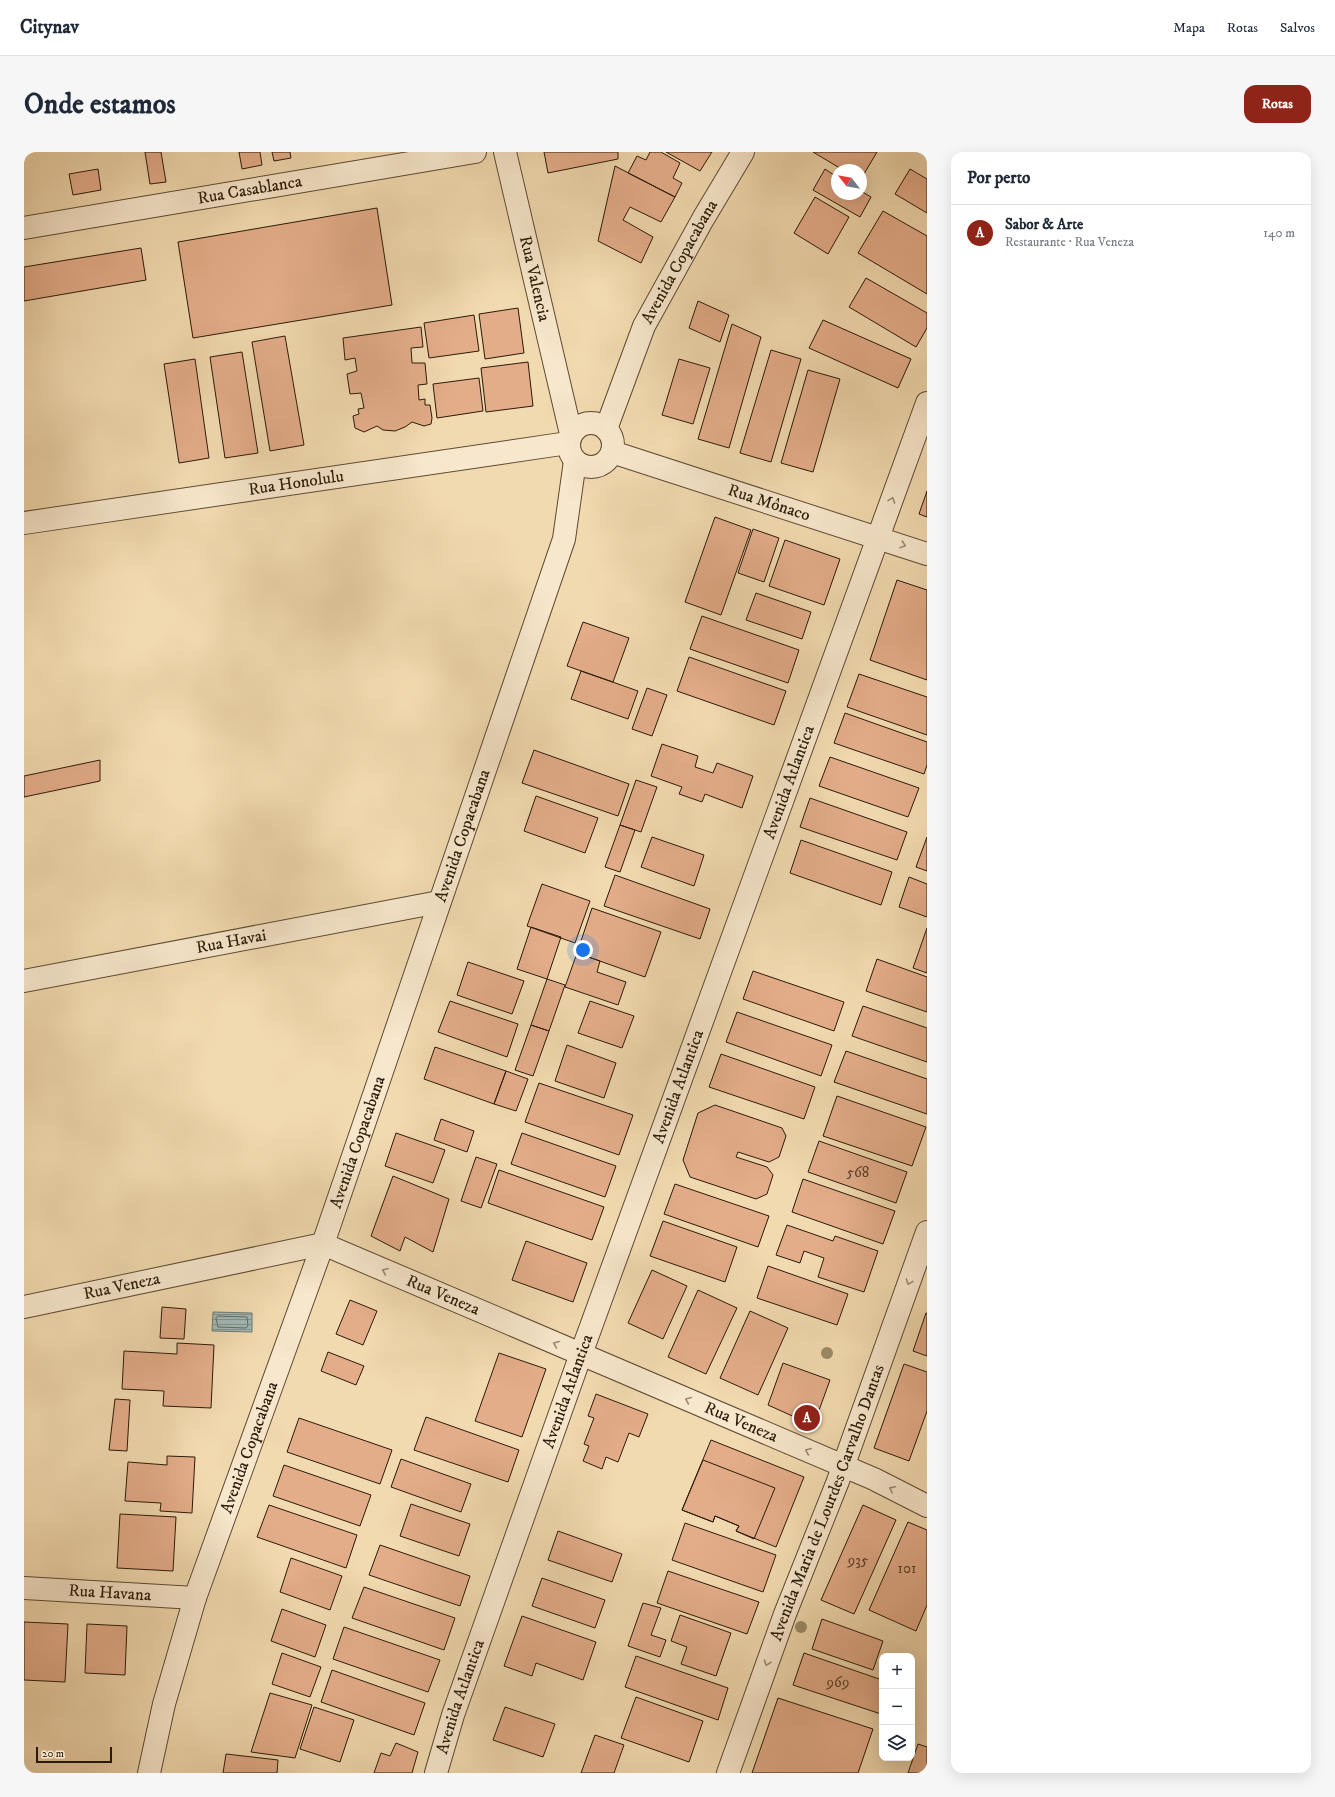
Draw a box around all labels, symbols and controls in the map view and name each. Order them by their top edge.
text: Citynav [20,16,79,39]
text: Mapa [1173,19,1205,37]
text: Rotas [1227,19,1258,37]
text: Salvos [1280,19,1315,37]
button: Rotas [1244,85,1311,123]
text: Onde estamos [24,87,176,122]
north arrow [831,164,867,200]
text: Por perto [967,167,1030,189]
street label: Rua Casablanca [196,170,304,210]
street label: Avenida Copacabana [636,195,723,328]
text: Sabor & Arte [1005,215,1083,234]
text: A [976,225,984,241]
text: 140 m [1263,225,1295,241]
street label: Rua Valencia [514,234,555,324]
text: Restaurante · Rua Veneza [1005,234,1134,250]
street label: Rua Honolulu [247,465,345,501]
street label: Rua Mônaco [725,479,813,527]
one-way arrow [887,497,895,504]
one-way arrow [899,541,906,549]
street label: Avenida Atlantica [758,722,820,842]
street label: Avenida Copacabana [430,766,496,905]
street label: Rua Havai [194,924,268,959]
your location [573,940,593,960]
street label: Avenida Atlantica [648,1026,709,1147]
street label: Avenida Copacabana [325,1072,391,1212]
house number: 568 [847,1163,869,1182]
street label: Rua Veneza [82,1267,163,1305]
one-way arrow [381,1267,388,1275]
street label: Rua Veneza [403,1270,484,1321]
one-way arrow [906,1279,914,1286]
street label: Avenida Atlantica [537,1330,599,1451]
one-way arrow [552,1340,559,1348]
street label: Avenida Maria de Lourdes Carvalho Dantas [765,1362,889,1644]
street label: Avenida Copacabana [215,1378,284,1517]
one-way arrow [685,1397,693,1405]
street label: Rua Veneza [701,1397,782,1448]
pin: A [794,1403,820,1433]
one-way arrow [804,1448,812,1456]
one-way arrow [889,1486,896,1493]
house number: 935 [847,1551,869,1570]
house number: 101 [898,1559,916,1578]
street label: Rua Havana [68,1580,153,1606]
street label: Avenida Atlantica [431,1636,490,1757]
map controls [879,1653,915,1761]
button: + [879,1653,915,1689]
one-way arrow [764,1659,772,1666]
house number: 969 [826,1673,849,1692]
button: − [879,1689,915,1725]
button: layers [879,1725,915,1761]
scale bar [36,1745,112,1764]
text: 20 m [42,1747,64,1761]

